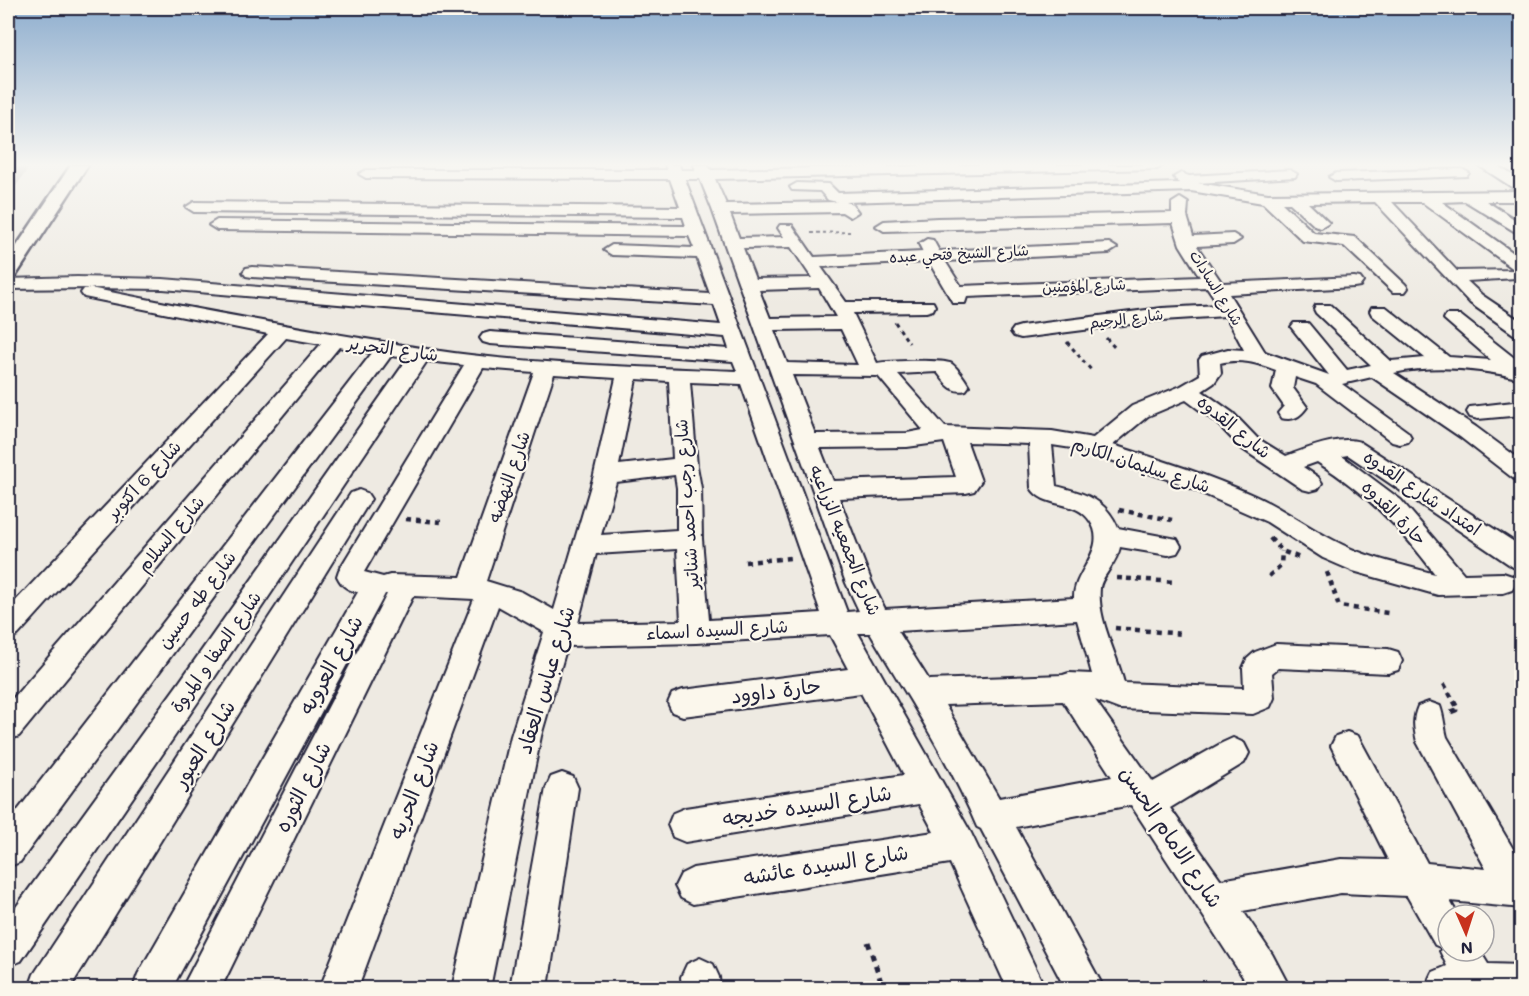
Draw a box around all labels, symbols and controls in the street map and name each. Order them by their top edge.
street label: شارع الشيخ فتحي عبده [889,239,1029,271]
street label: شارع السادات [1185,246,1248,330]
street label: شارع المؤمنين [1042,274,1126,297]
street label: شارع الرحيم [1087,304,1165,334]
street label: شارع التحرير [344,329,440,367]
street label: شارع القدوه [1192,389,1277,464]
street label: شارع رجب احمد شناتير [668,418,705,592]
street label: شارع النهضه [481,428,536,526]
street label: شارع سليمان الكارم [1068,430,1213,501]
street label: شارع 6 اكتوبر [99,435,187,526]
street label: امتداد شارع القدوه [1359,444,1486,541]
street label: شارع الجمعيه الزراعيه [804,460,887,619]
street label: حارة القدوه [1357,475,1432,550]
street label: شارع السلام [131,490,212,579]
street label: شارع طه حسين [152,546,242,654]
street label: شارع الصفا و المروة [164,586,267,718]
street label: شارع عباس العقاد [509,602,583,758]
street label: شارع العروبه [291,610,371,720]
street label: شارع السيده اسماء [645,613,789,646]
street label: حارة داوود [729,671,822,708]
street label: شارع العبور [164,694,243,795]
street label: شارع الثوره [267,736,339,838]
street label: شارع الحريه [381,736,447,844]
street label: شارع الامام الحسن [1111,760,1230,915]
street label: شارع السيده خديجه [720,778,894,834]
street label: شارع السيده عائشه [741,837,911,893]
north arrow [1436,903,1496,963]
text: N [1460,938,1473,959]

